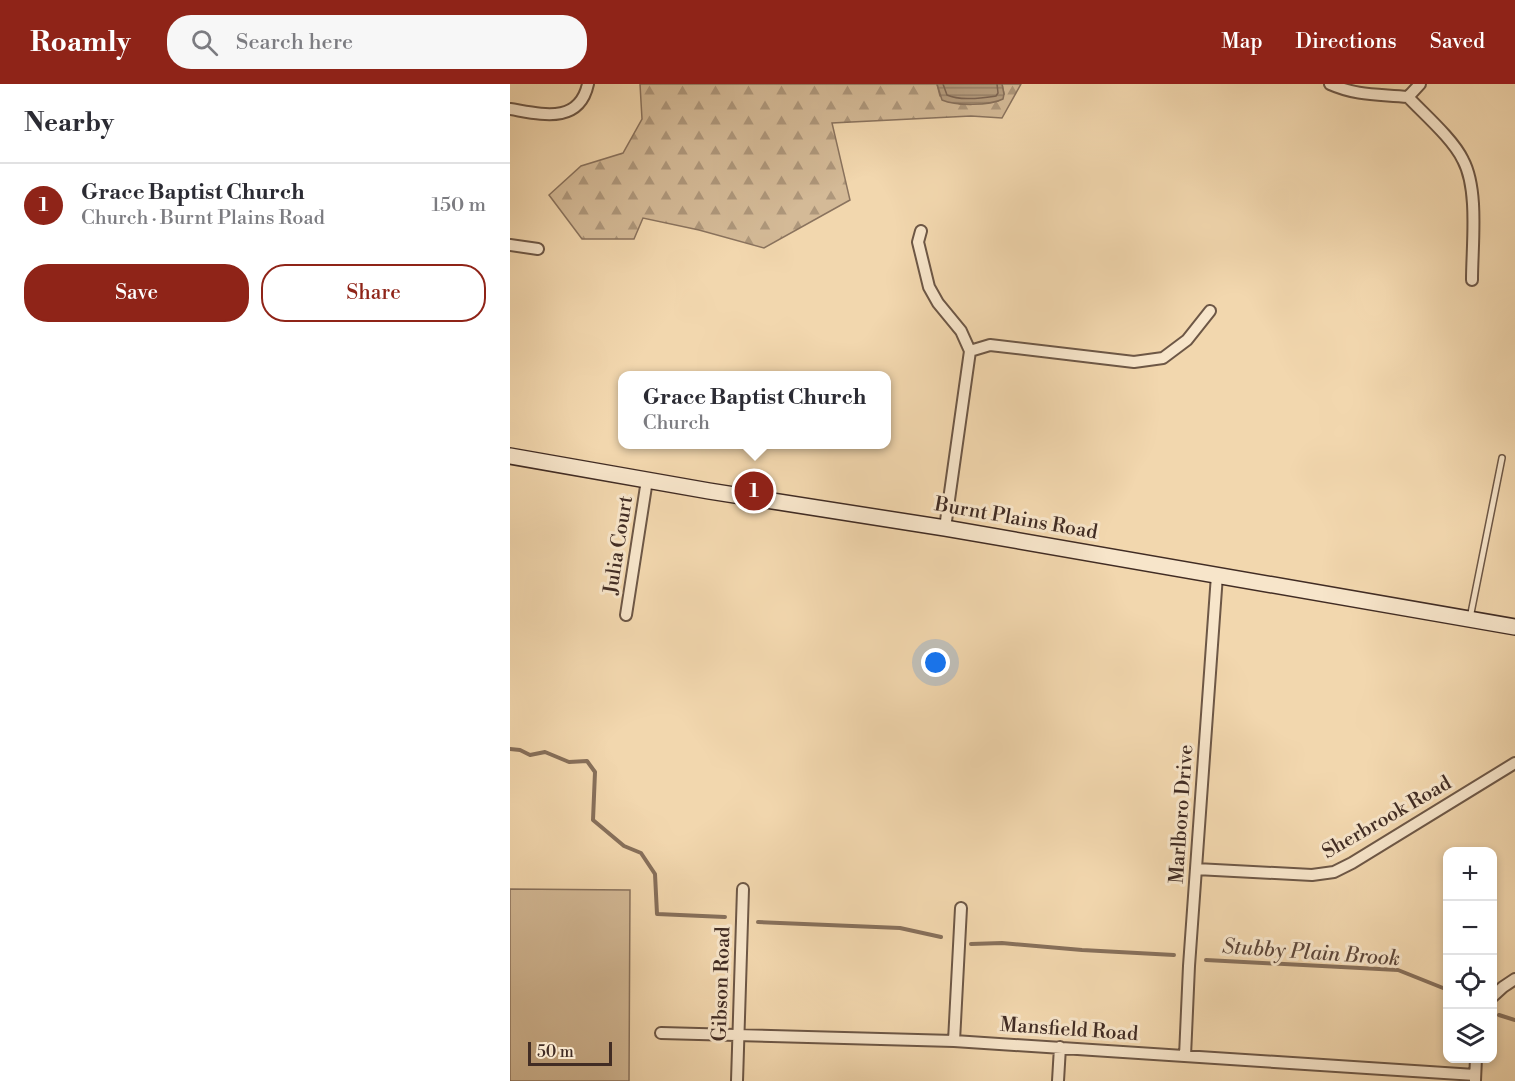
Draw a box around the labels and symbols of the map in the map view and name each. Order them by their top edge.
pin: 1 [734,468,774,514]
street label: Burnt Plains Road [932,492,1100,546]
street label: Julia Court [599,494,639,597]
your location [921,648,950,677]
street label: Marlboro Drive [1165,744,1199,884]
street label: Sherbrook Road [1318,771,1457,865]
street label: Gibson Road [707,925,737,1042]
water label: Stubby Plain Brook [1221,934,1401,972]
street label: Mansfield Road [999,1013,1140,1047]
scale bar [528,1039,612,1066]

